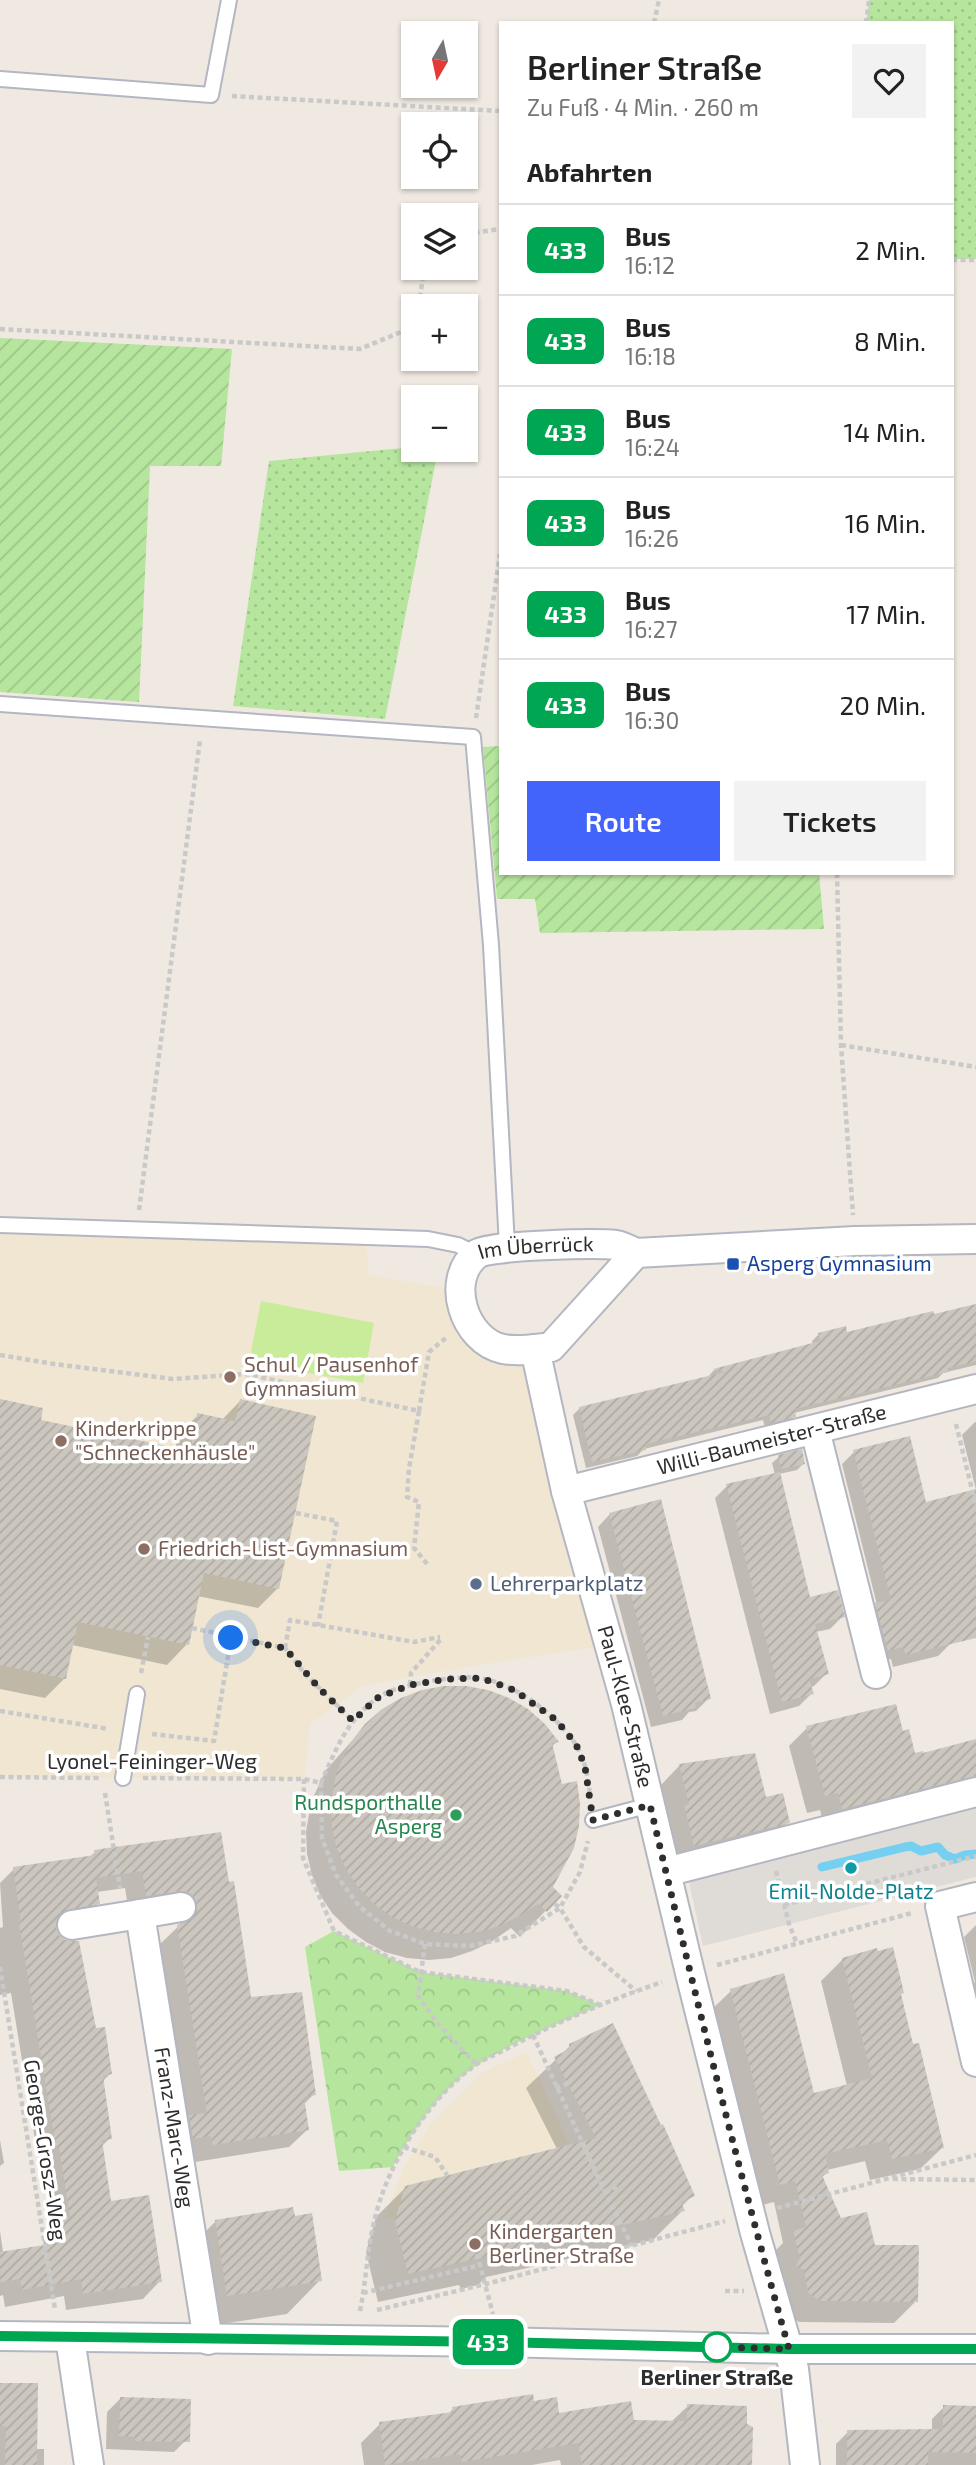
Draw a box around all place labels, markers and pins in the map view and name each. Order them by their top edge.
place label: Asperg Gymnasium [747,1250,932,1275]
marker: Asperg Gymnasium [725,1256,741,1272]
place label: Schul / Pausenhof Gymnasium [244,1351,419,1400]
marker: Schul / Pausenhof Gymnasium [222,1369,238,1385]
place label: Kinderkrippe "Schneckenhäusle" [75,1415,255,1464]
marker: Kinderkrippe "Schneckenhäusle" [53,1433,69,1449]
place label: Friedrich-List-Gymnasium [158,1535,408,1560]
marker: Friedrich-List-Gymnasium [136,1541,152,1557]
place label: Lehrerparkplatz [490,1570,644,1595]
marker: Lehrerparkplatz [468,1576,484,1592]
place label: Rundsporthalle Asperg [294,1789,442,1838]
marker: Rundsporthalle Asperg [448,1807,464,1823]
marker: Emil-Nolde-Platz [843,1860,859,1876]
place label: Emil-Nolde-Platz [768,1878,934,1903]
place label: Kindergarten Berliner Straße [489,2218,634,2267]
marker: Kindergarten Berliner Straße [467,2236,483,2252]
marker: Berliner Straße [702,2332,732,2362]
place label: Berliner Straße [641,2364,794,2389]

